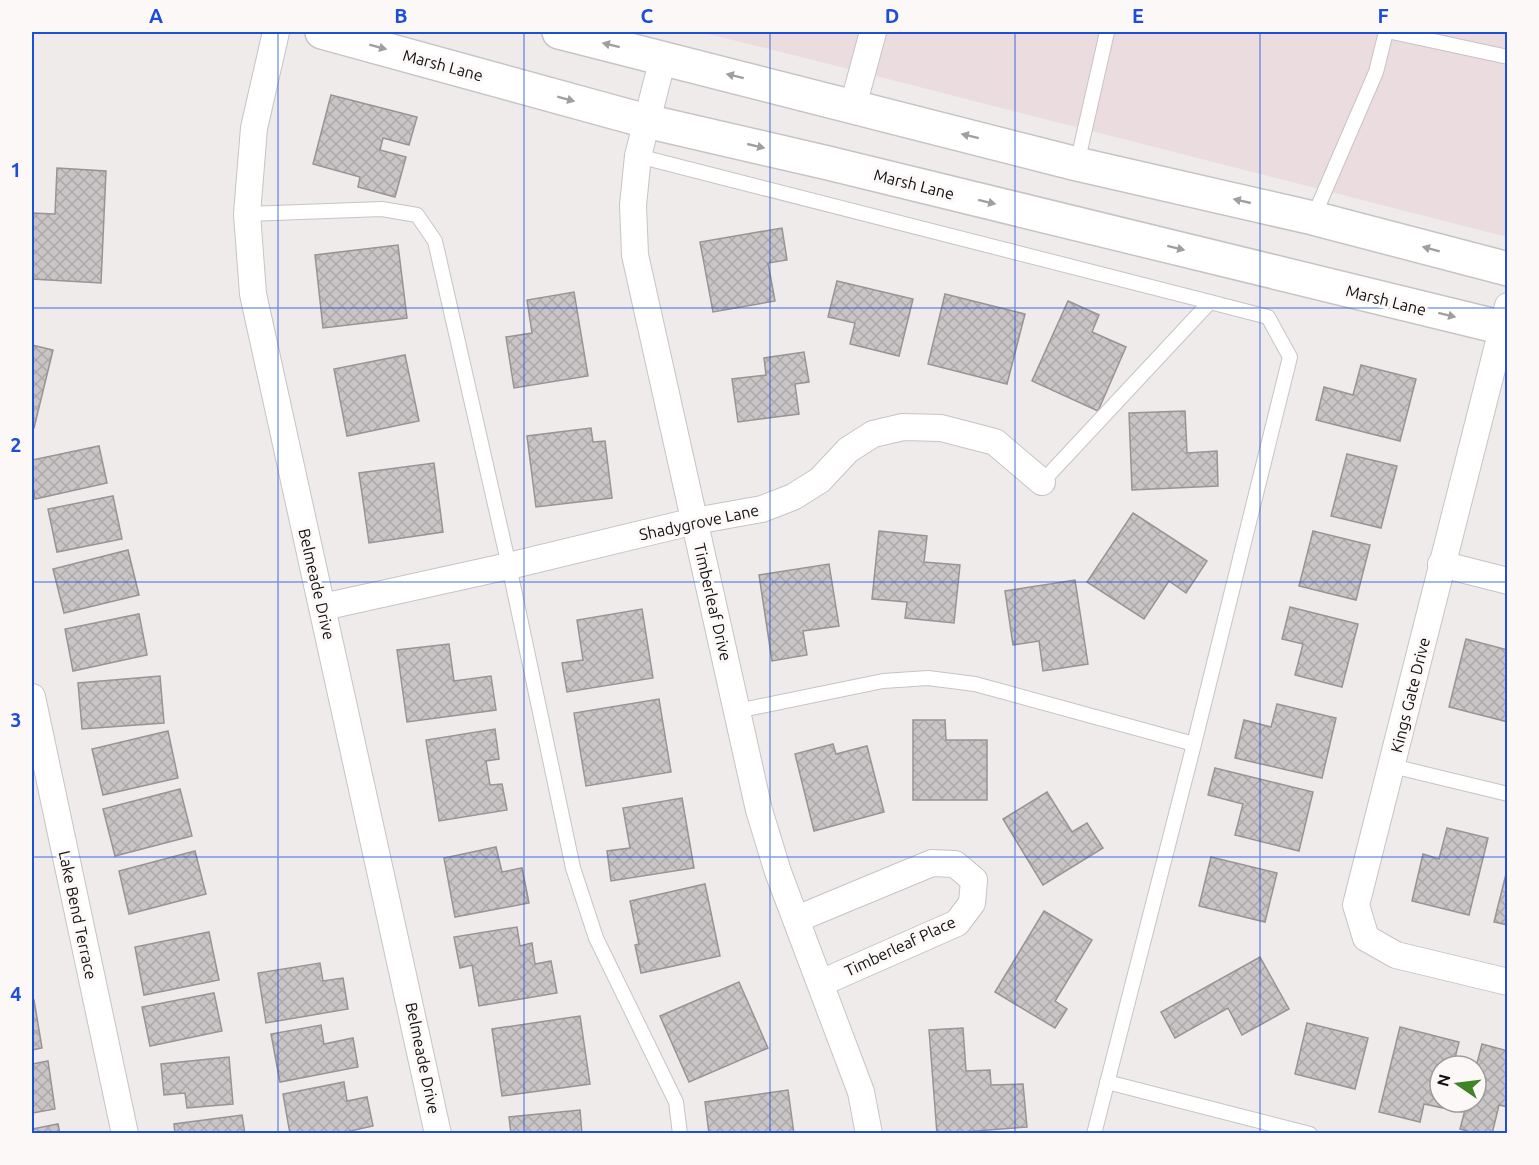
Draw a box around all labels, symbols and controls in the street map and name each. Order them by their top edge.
text: A [149,4,163,27]
text: B [394,4,408,27]
text: C [641,4,654,27]
text: D [885,4,899,27]
text: E [1132,4,1144,27]
text: F [1377,4,1389,27]
one-way arrow [602,39,620,49]
one-way arrow [370,43,388,52]
street label: Marsh Lane [401,46,485,84]
one-way arrow [726,71,744,81]
one-way arrow [558,95,576,104]
one-way arrow [961,131,979,141]
one-way arrow [746,142,765,152]
text: 1 [10,158,22,181]
street label: Marsh Lane [872,165,956,203]
one-way arrow [1232,196,1251,206]
one-way arrow [978,197,996,207]
one-way arrow [1421,243,1440,253]
one-way arrow [1167,244,1186,254]
street label: Marsh Lane [1344,281,1428,319]
one-way arrow [1438,310,1457,320]
text: 2 [10,433,22,456]
street label: Shadygrove Lane [637,501,761,543]
street label: Belmeade Drive [295,527,339,641]
street label: Timberleaf Drive [691,541,735,663]
street label: Kings Gate Drive [1387,635,1433,755]
text: 3 [10,708,22,731]
street label: Lake Bend Terrace [56,849,100,981]
street label: Timberleaf Place [842,912,958,980]
text: 4 [10,982,22,1005]
street label: Belmeade Drive [402,1001,444,1115]
north arrow [1428,1054,1488,1114]
text: N [1433,1072,1454,1088]

